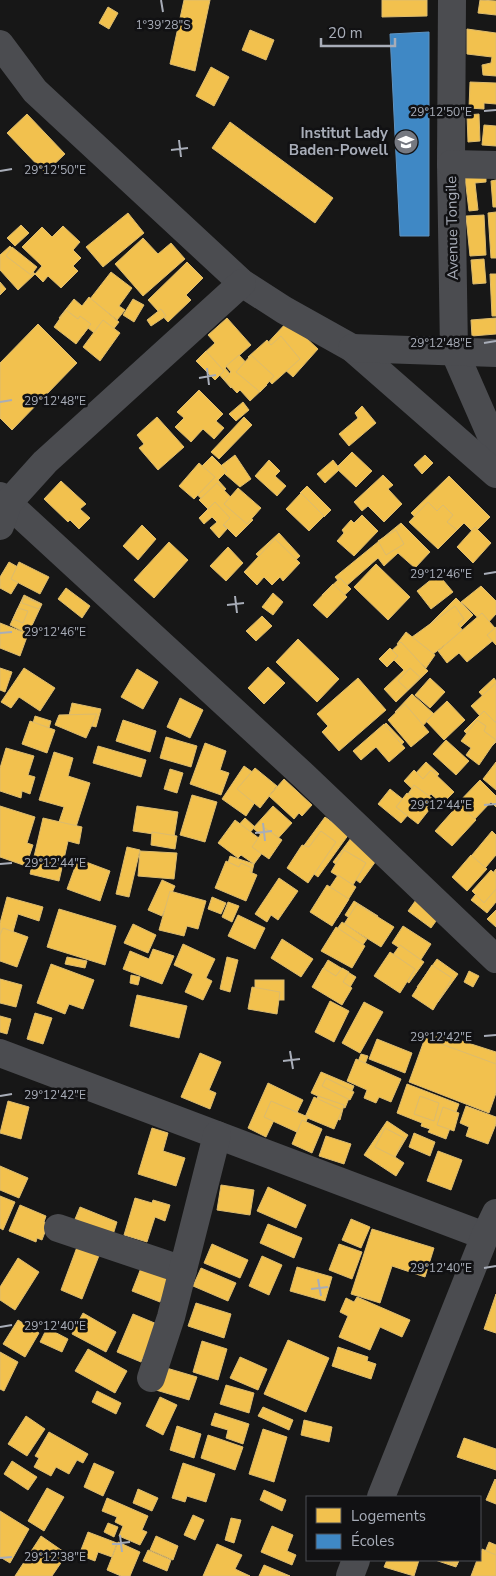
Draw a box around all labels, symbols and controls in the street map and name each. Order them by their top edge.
scale bar [321,15,395,47]
text: 1°39'28"S [135,17,191,33]
text: 20 m [328,23,363,43]
text: 29°12'50"E [410,104,472,120]
place label: Institut Lady Baden-Powell [289,123,388,160]
school or university icon: Institut Lady Baden-Powell [393,129,419,155]
text: 29°12'50"E [24,162,86,178]
street label: Avenue Tongile [441,176,463,280]
text: 29°12'48"E [410,335,472,351]
text: 29°12'48"E [24,393,86,409]
text: 29°12'46"E [410,566,472,582]
text: 29°12'46"E [24,624,86,640]
text: 29°12'44"E [410,797,472,813]
text: 29°12'44"E [24,855,86,871]
text: 29°12'42"E [410,1029,472,1045]
text: 29°12'42"E [24,1087,86,1103]
text: 29°12'40"E [410,1260,472,1276]
text: 29°12'40"E [24,1318,86,1334]
legend [306,1496,481,1561]
text: Logements [351,1506,426,1526]
text: Écoles [351,1531,394,1551]
text: 29°12'38"E [24,1549,86,1565]

